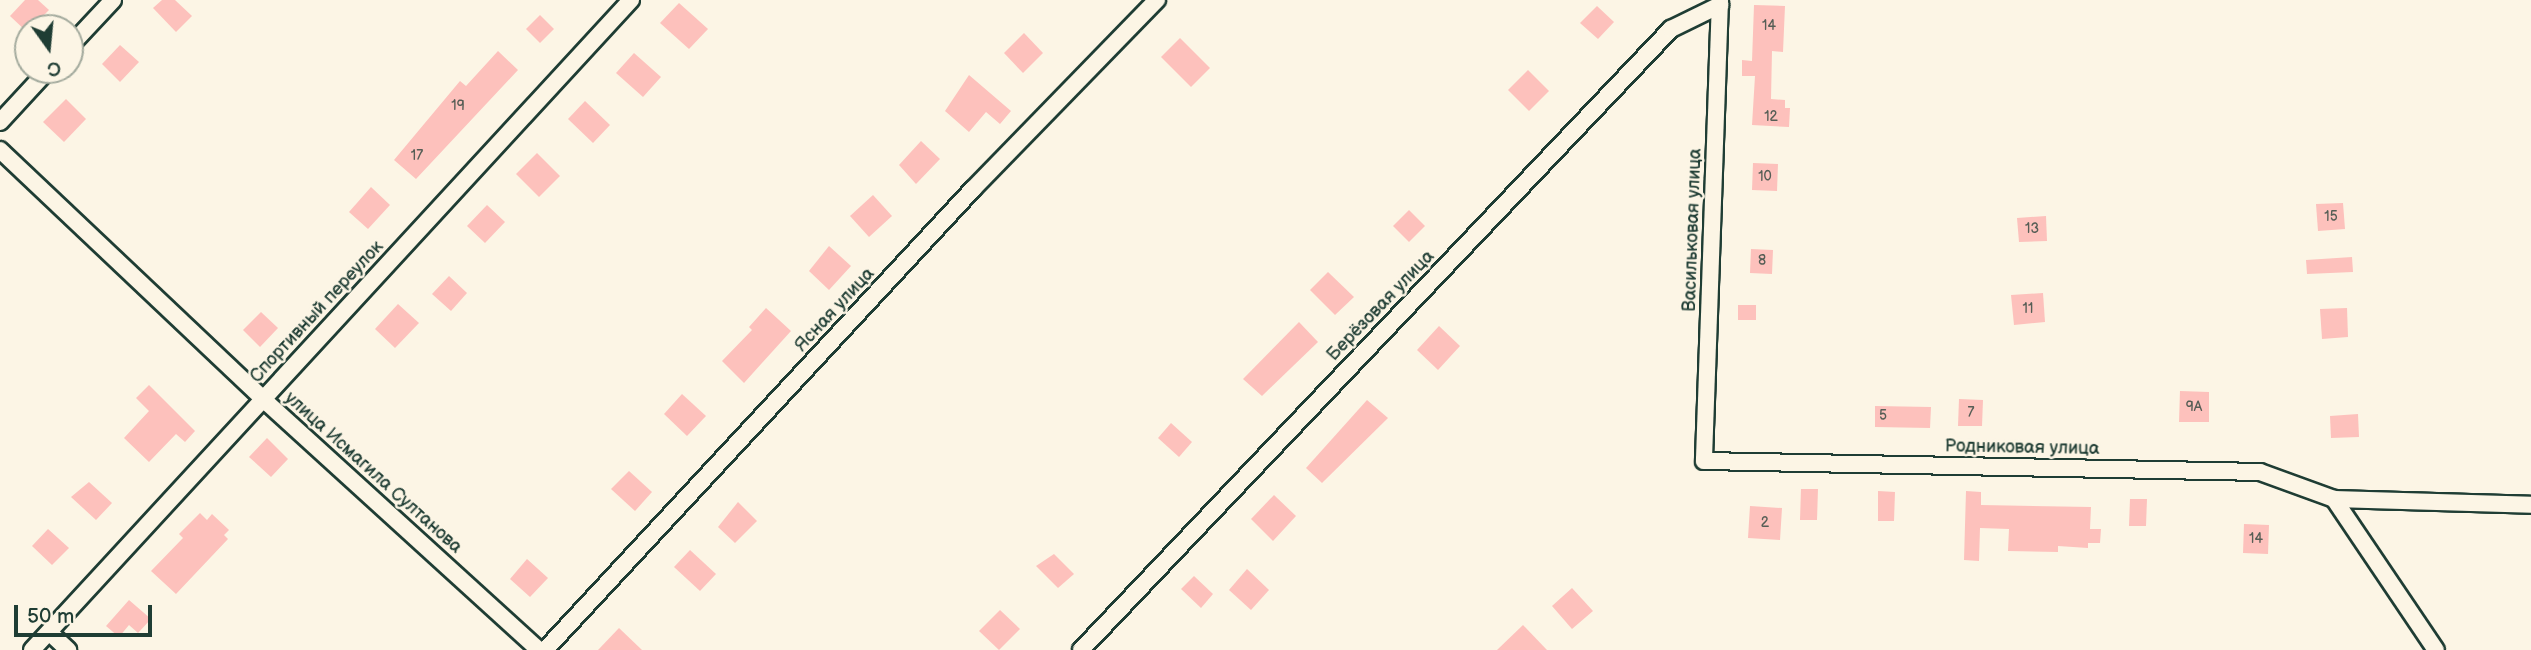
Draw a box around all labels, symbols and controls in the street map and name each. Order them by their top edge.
north arrow [14,14,84,84]
house number: 14 [1762,18,1776,34]
text: С [45,55,63,81]
house number: 19 [451,98,465,114]
house number: 12 [1764,109,1778,125]
house number: 17 [411,148,423,164]
street label: Васильковая улица [1679,148,1707,312]
house number: 10 [1758,169,1772,185]
house number: 15 [2324,209,2338,225]
house number: 13 [2025,221,2039,237]
street label: Спортивный переулок [246,237,388,387]
street label: Берёзовая улица [1323,246,1439,366]
house number: 8 [1758,253,1766,269]
street label: Ясная улица [791,264,879,356]
house number: 11 [2023,301,2033,317]
street label: улица Исмагила Султанова [280,388,466,558]
house number: 9А [2186,399,2202,415]
house number: 7 [1968,405,1974,421]
house number: 5 [1879,408,1887,424]
street label: Родниковая улица [1944,436,2100,460]
house number: 2 [1761,515,1769,531]
house number: 14 [2249,531,2263,547]
scale bar [18,590,156,634]
text: 50 m [27,604,74,629]

